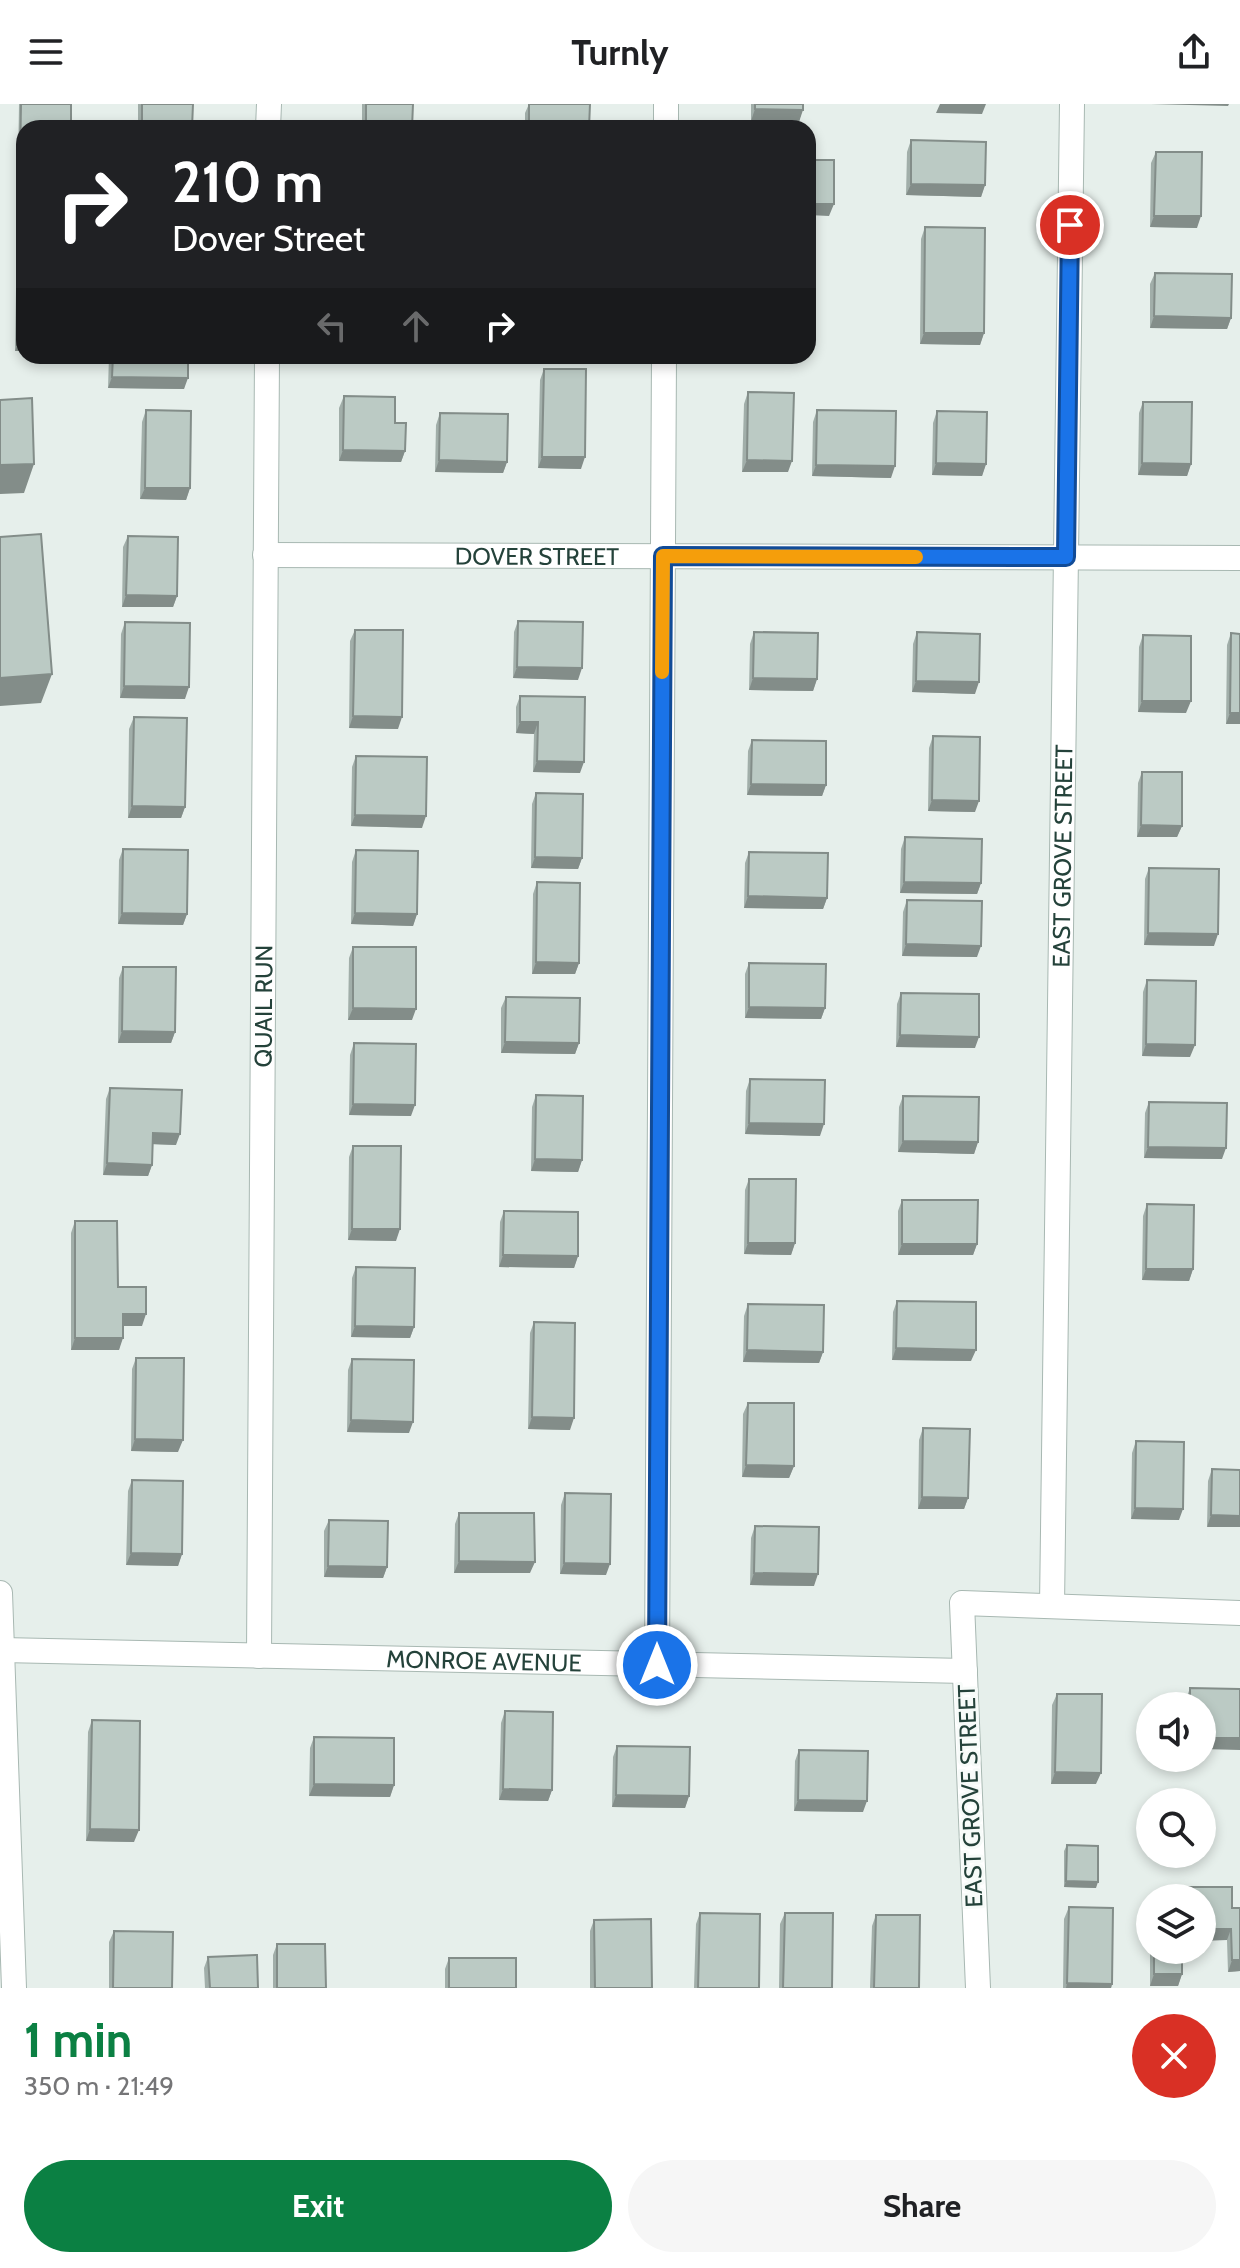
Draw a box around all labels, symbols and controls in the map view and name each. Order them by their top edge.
icon: menu [24,30,68,74]
text: Turnly [571,30,669,74]
icon: share [1172,30,1216,74]
text: 210 m [172,148,323,216]
icon: right [40,152,144,256]
pin [1036,191,1104,259]
icon: arrive [1048,203,1092,247]
text: Dover Street [172,216,365,260]
icon: left [310,304,354,348]
icon: ahead [394,304,438,348]
icon: right [478,304,522,348]
street label: DOVER STREET [455,541,619,571]
street label: EAST GROVE STREET [1046,744,1078,968]
street label: QUAIL RUN [248,945,278,1067]
position arrow [615,1623,699,1707]
street label: MONROE AVENUE [386,1644,582,1677]
street label: EAST GROVE STREET [952,1684,988,1908]
map controls [1136,1692,1216,1964]
button: sound [1136,1692,1216,1772]
button: search [1136,1788,1216,1868]
button: layers [1136,1884,1216,1964]
text: 1 min [24,2011,132,2069]
button: close [1132,2014,1216,2098]
text: 350 m · 21:49 [24,2070,174,2102]
button: Exit [24,2160,612,2252]
button: Share [628,2160,1216,2252]

